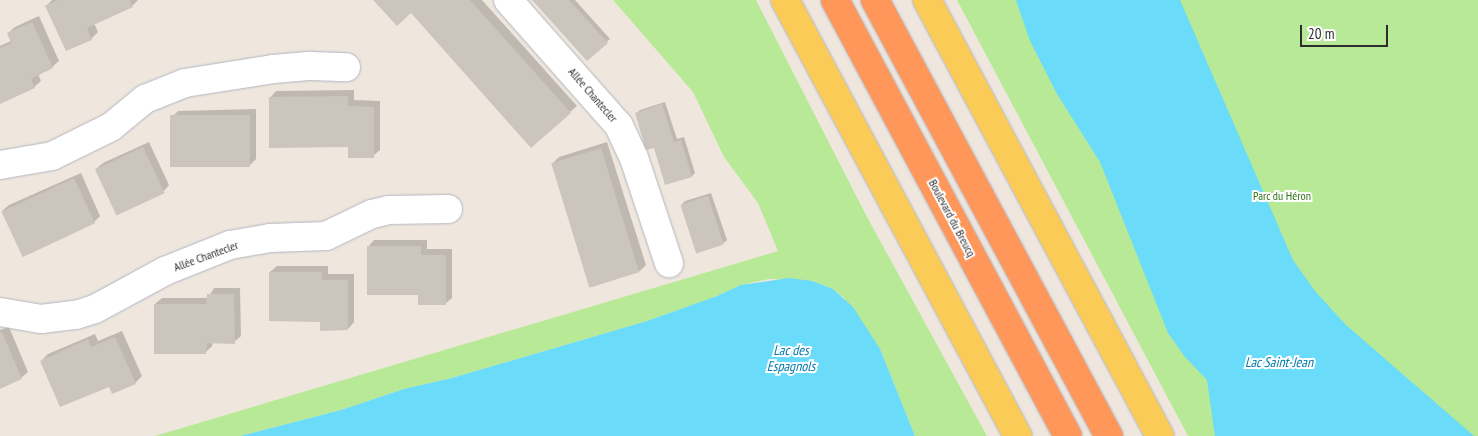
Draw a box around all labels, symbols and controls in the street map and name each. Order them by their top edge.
scale bar [1303,15,1390,47]
text: 20 m [1308,24,1334,43]
street label: Allée Chantecler [565,65,621,125]
street label: Boulevard du Breucq [926,177,978,259]
park label: Parc du Héron [1253,189,1311,203]
street label: Allée Chantecler [172,238,240,274]
water label: Lac des Espagnols [767,342,815,374]
water label: Lac Saint-Jean [1245,354,1313,370]

